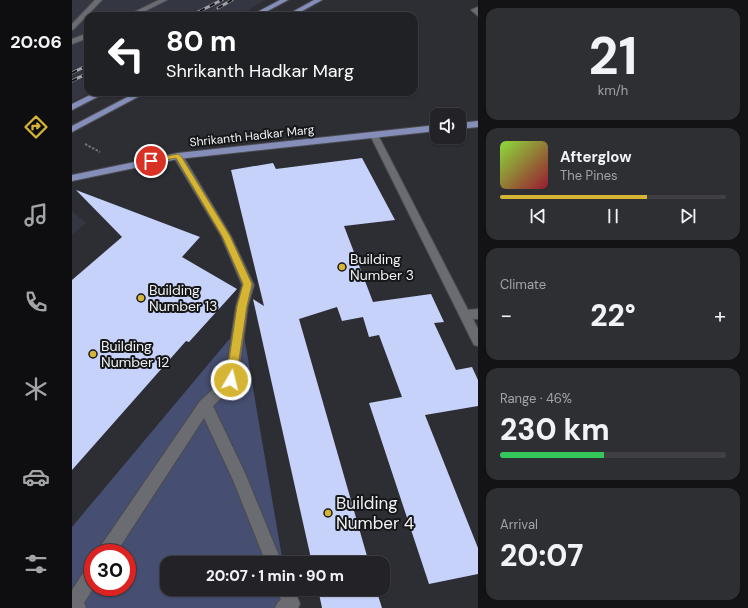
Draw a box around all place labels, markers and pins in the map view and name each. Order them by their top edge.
pin [134,144,168,178]
place label: Building Number 3 [350,250,414,284]
marker: Building Number 3 [337,262,347,272]
place label: Building Number 13 [149,281,217,315]
marker: Building Number 13 [136,293,146,303]
place label: Building Number 12 [101,337,169,371]
marker: Building Number 12 [88,349,98,359]
place label: Building Number 4 [336,492,414,534]
marker: Building Number 4 [323,508,333,518]

